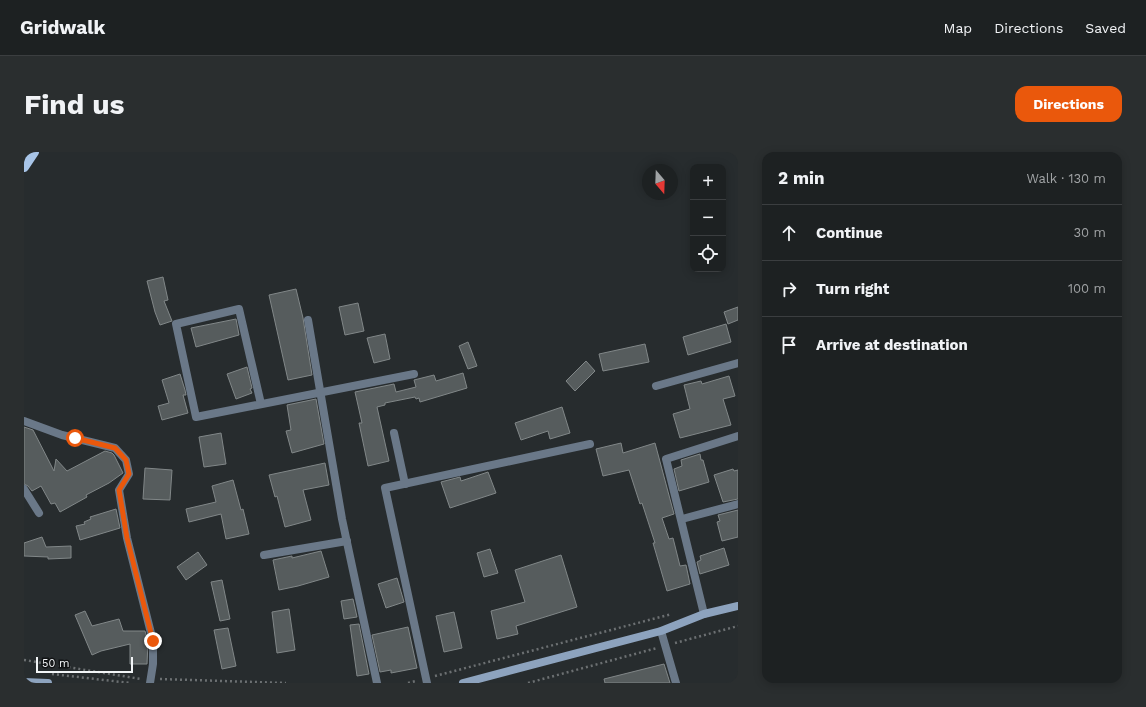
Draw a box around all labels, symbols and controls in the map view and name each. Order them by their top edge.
text: Gridwalk [20,16,105,39]
text: Map [944,20,972,36]
text: Directions [994,20,1063,36]
text: Saved [1085,20,1126,36]
button: Directions [1015,86,1122,122]
text: Find us [24,88,124,121]
north arrow [642,164,678,200]
map controls [690,164,726,272]
button: + [690,164,726,200]
text: 2 min [778,168,824,188]
text: Walk · 130 m [1027,171,1106,186]
button: − [690,200,726,236]
icon: ahead [778,222,800,244]
text: Continue [816,224,883,242]
text: 30 m [1074,225,1106,240]
button: locate [690,236,726,272]
icon: right [778,278,800,300]
text: Turn right [816,280,889,298]
text: 100 m [1068,281,1106,296]
icon: arrive [778,334,800,356]
text: Arrive at destination [816,336,968,354]
route start [66,429,84,447]
route end [144,632,162,650]
scale bar [36,655,133,674]
text: 50 m [42,657,69,670]

